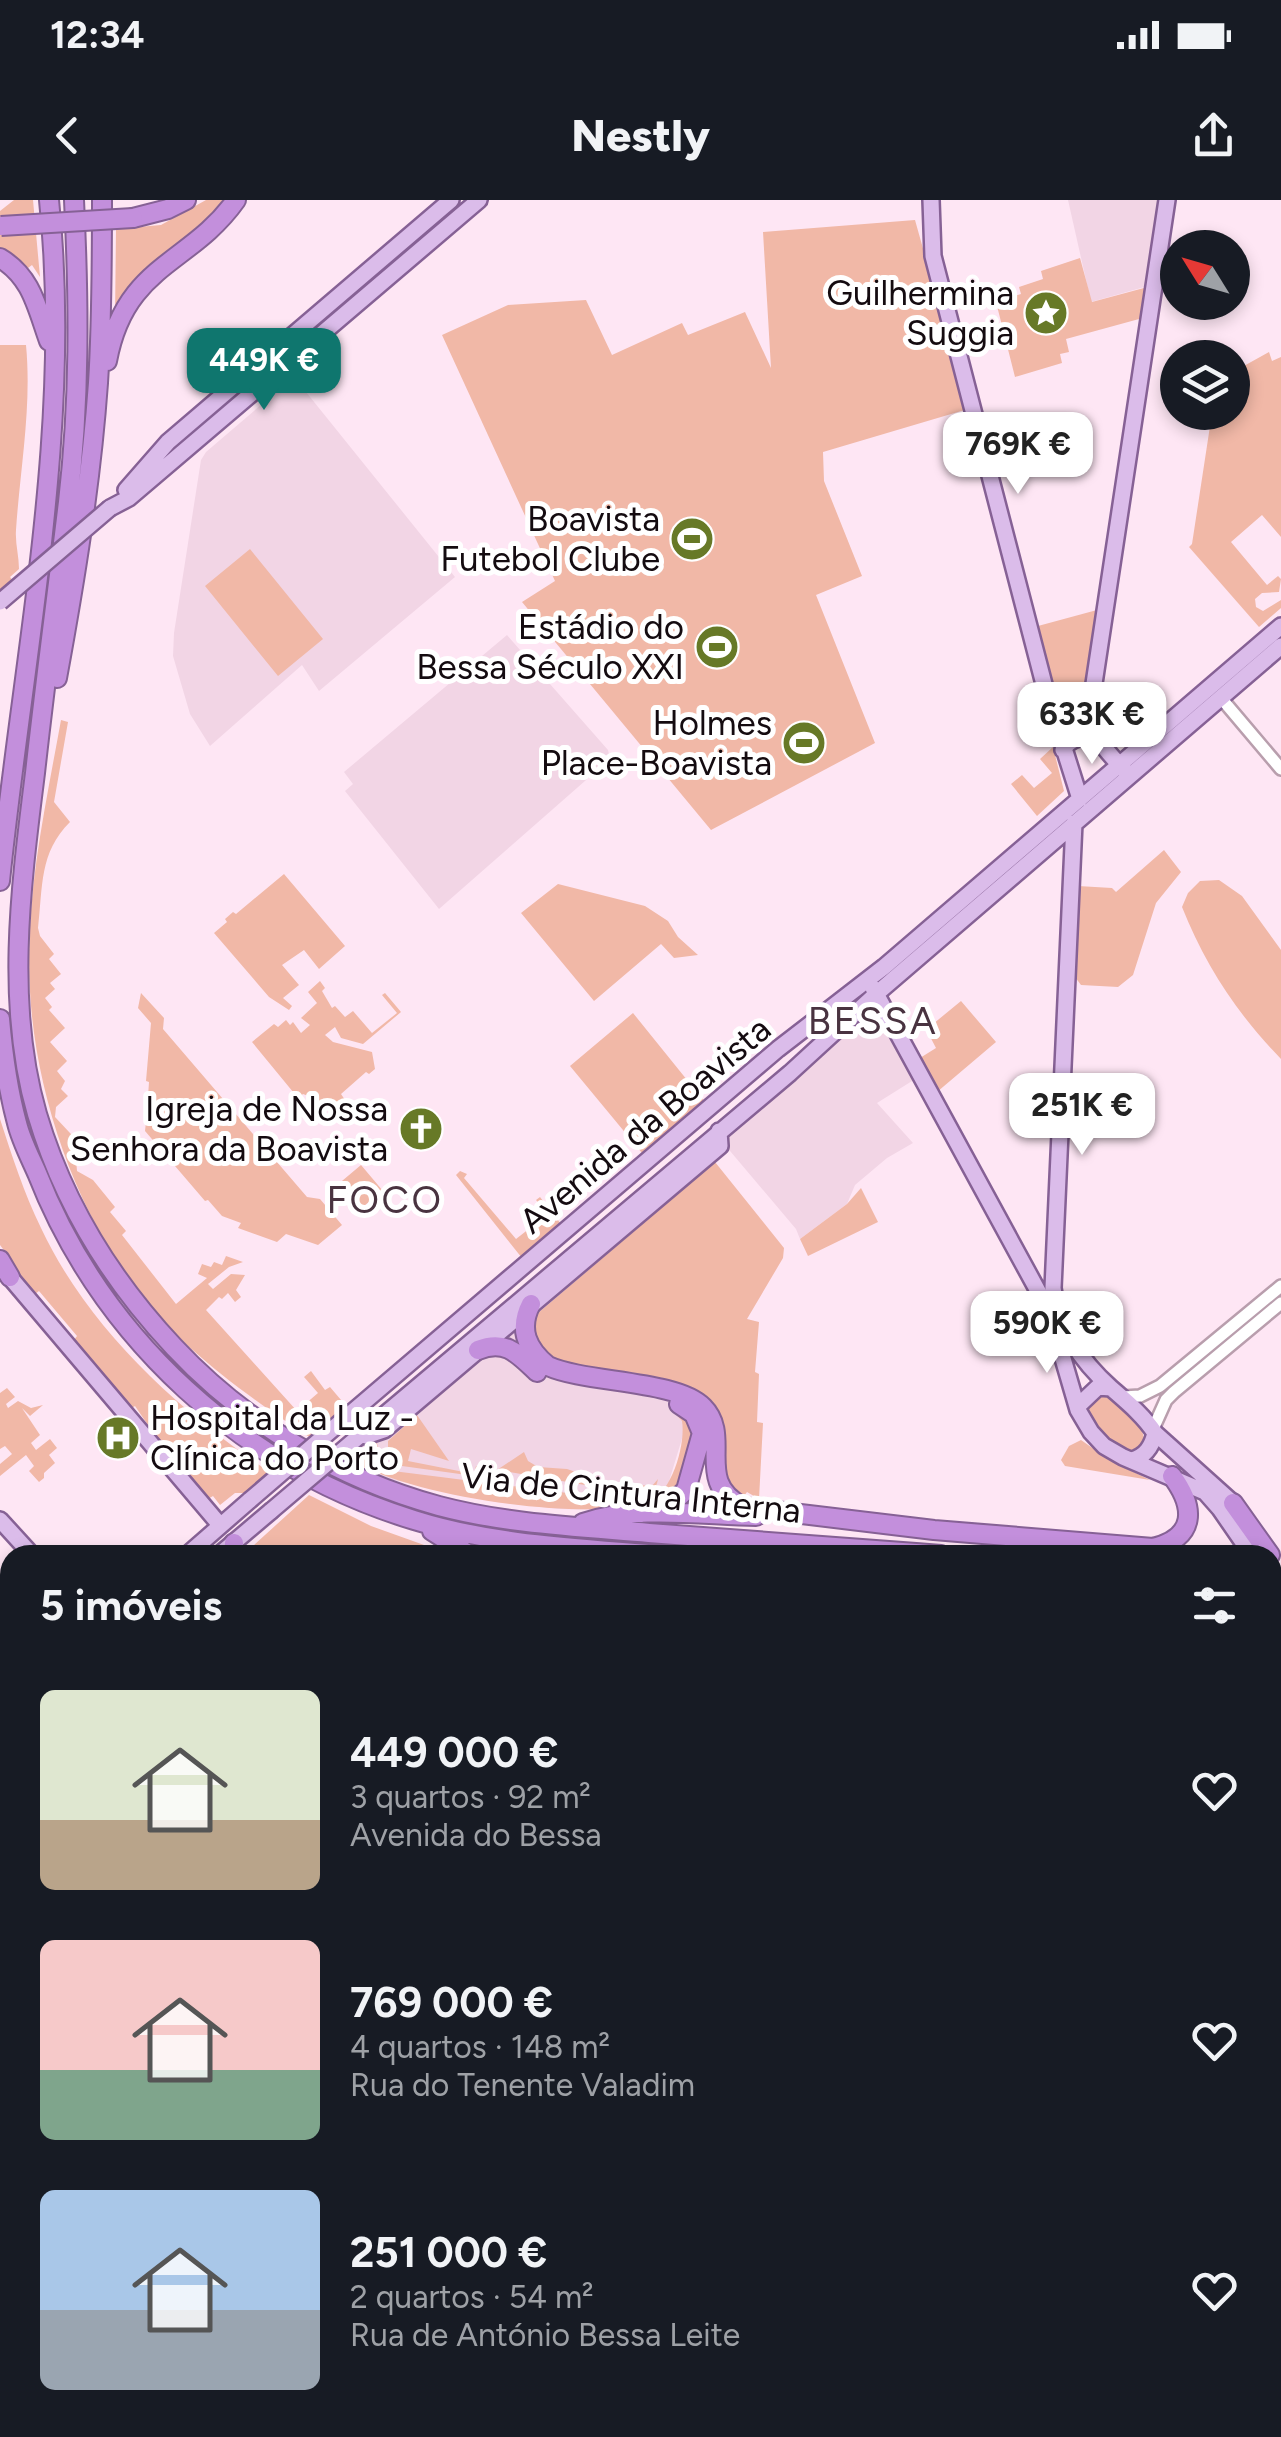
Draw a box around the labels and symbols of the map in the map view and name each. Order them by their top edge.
north arrow [1160,230,1250,320]
place label: Guilhermina Suggia [826,272,1014,354]
place icon: Guilhermina Suggia [1023,290,1069,336]
pin: 449K € [183,328,345,413]
pin: 769K € [937,412,1099,497]
place label: Boavista Futebol Clube [440,498,660,580]
sports icon: Boavista Futebol Clube [669,516,715,562]
place label: Estádio do Bessa Século XXI [416,606,684,688]
sports icon: Estádio do Bessa Século XXI [694,624,740,670]
pin: 633K € [1011,682,1173,767]
place label: Holmes Place-Boavista [541,702,772,784]
sports icon: Holmes Place-Boavista [781,720,827,766]
district label: BESSA [808,998,938,1044]
street label: Avenida da Boavista [511,1008,779,1242]
pin: 251K € [1001,1073,1163,1158]
place label: Igreja de Nossa Senhora da Boavista [70,1088,388,1170]
church icon: Igreja de Nossa Senhora da Boavista [398,1106,444,1152]
district label: FOCO [326,1177,444,1223]
pin: 590K € [966,1291,1128,1376]
place label: Hospital da Luz - Clínica do Porto [150,1397,414,1479]
hospital icon: Hospital da Luz - Clínica do Porto [95,1415,141,1461]
street label: Via de Cintura Interna [459,1454,803,1532]

